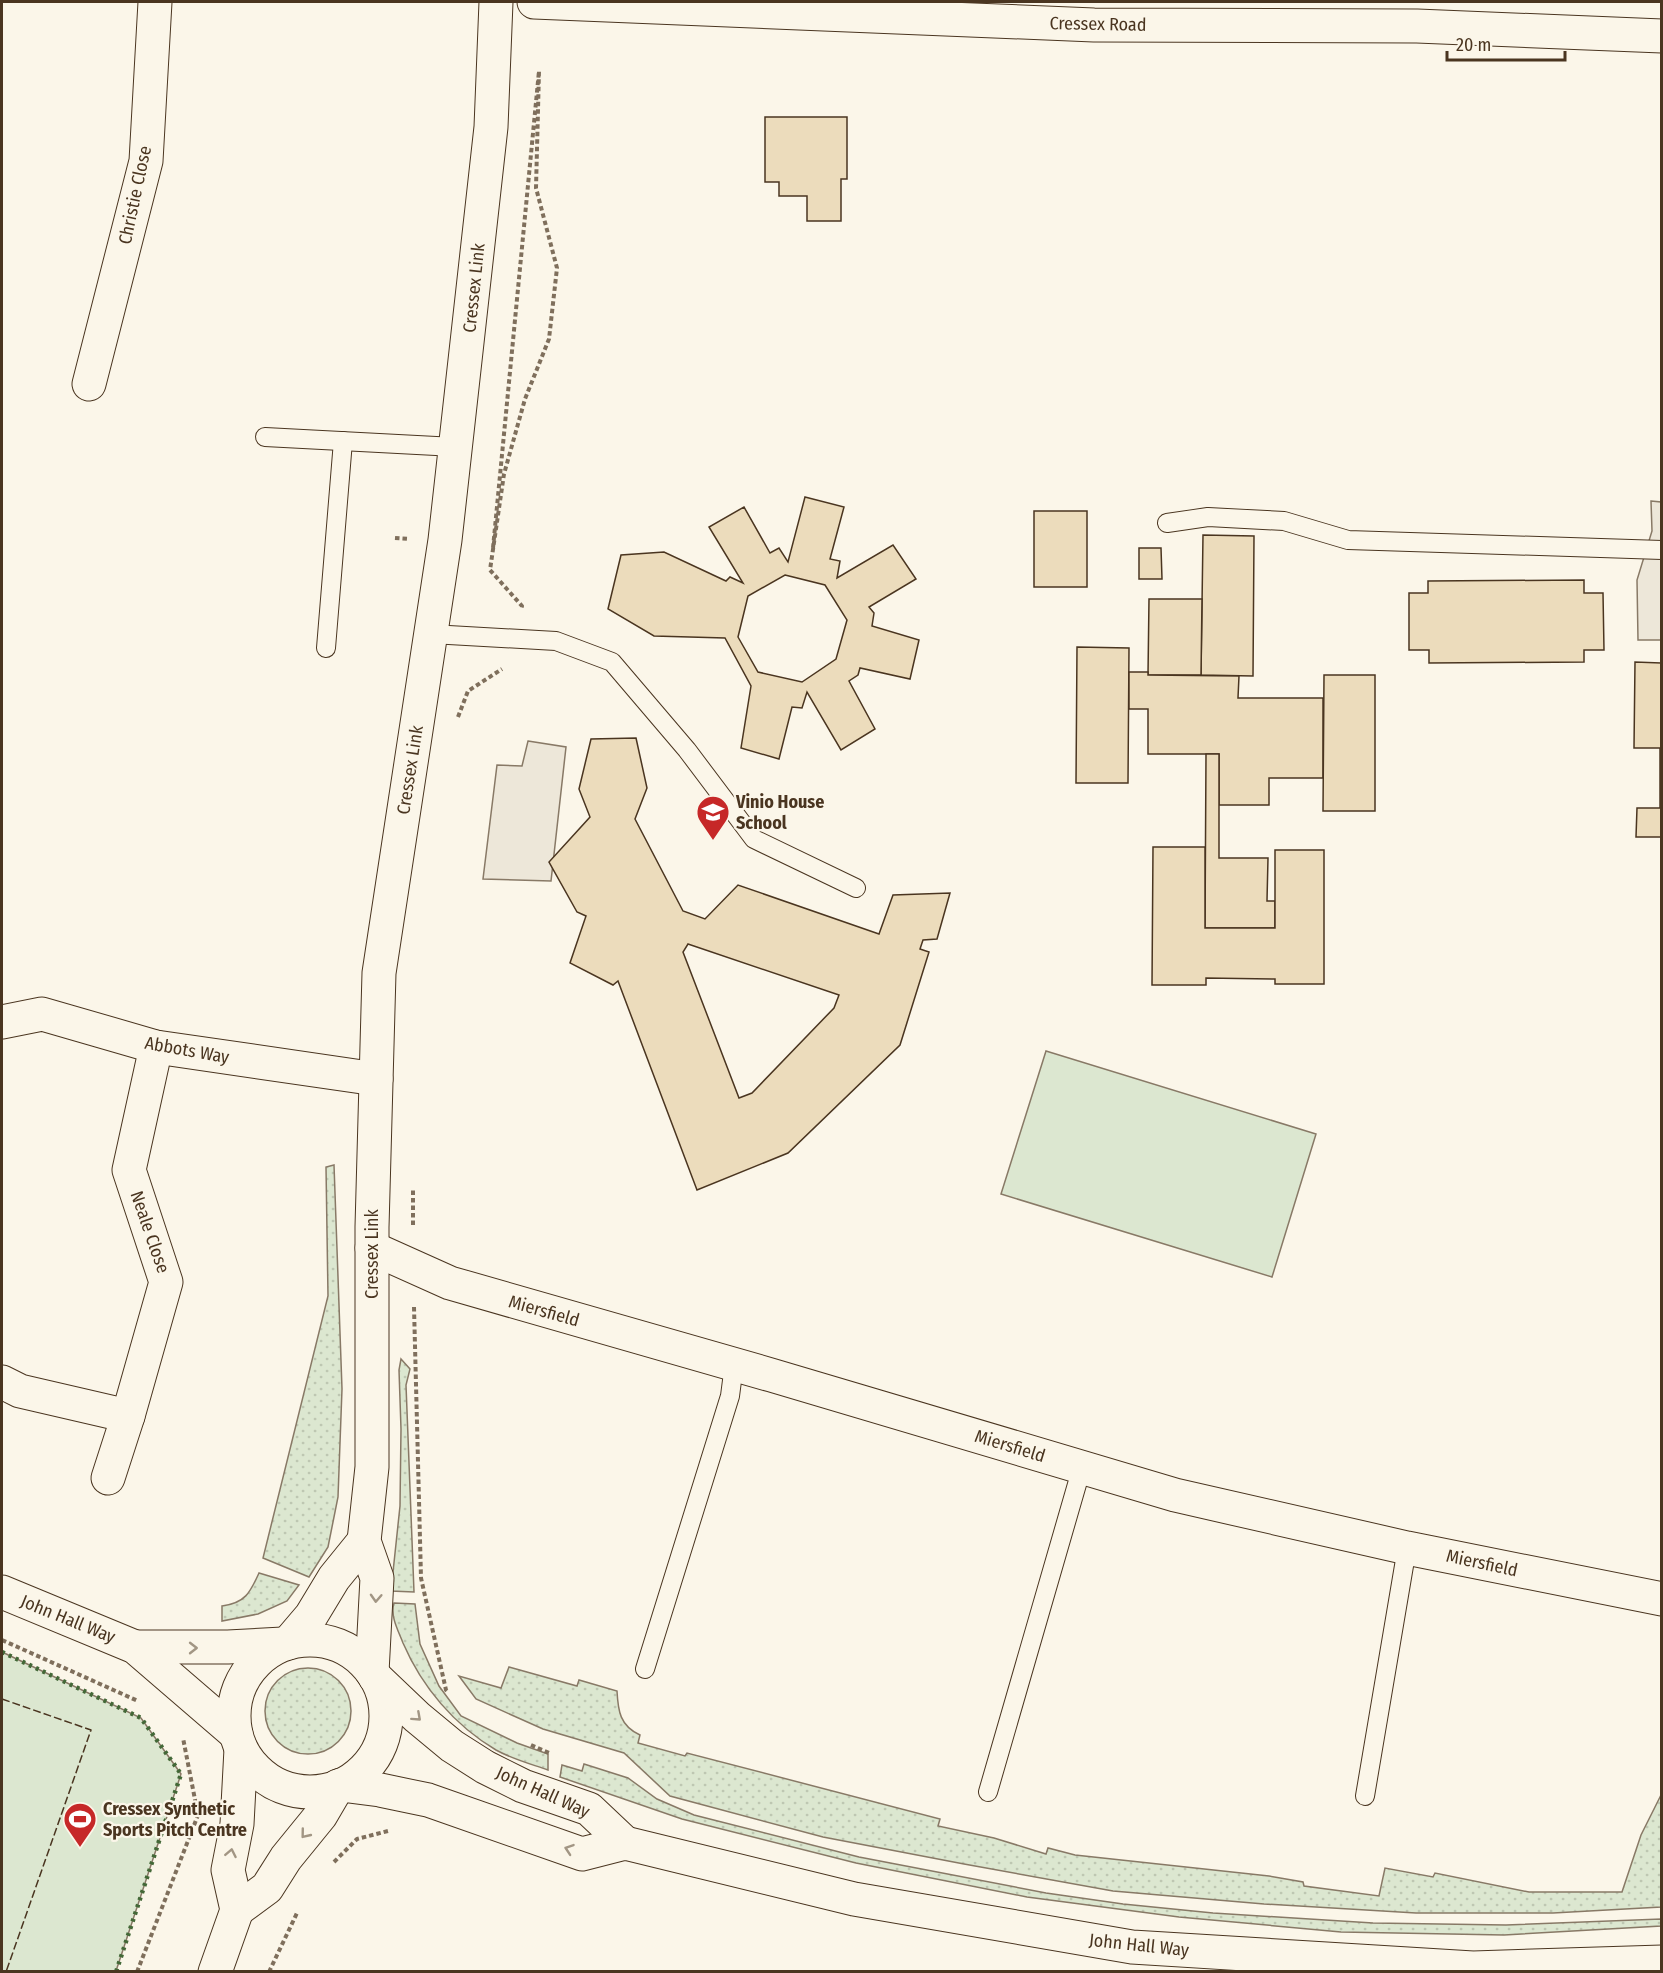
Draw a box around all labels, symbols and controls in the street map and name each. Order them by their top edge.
street label: Cressex Road [1049,12,1147,36]
scale bar [1447,24,1566,62]
text: 20 m [1456,34,1491,56]
street label: Christie Close [114,144,156,246]
street label: Cressex Link [458,242,490,334]
street label: Cressex Link [392,723,428,816]
place label: Vinio House School [735,791,824,834]
school or university icon: Vinio House School [695,794,731,841]
street label: Abbots Way [143,1032,231,1068]
street label: Neale Close [126,1188,174,1276]
street label: Cressex Link [361,1208,383,1299]
street label: Miersfield [506,1290,582,1332]
street label: Miersfield [972,1425,1048,1467]
street label: Miersfield [1444,1545,1520,1581]
street label: John Hall Way [17,1590,119,1648]
one-way arrow [369,1593,382,1602]
one-way arrow [189,1642,198,1654]
one-way arrow [411,1710,421,1721]
street label: John Hall Way [493,1762,593,1822]
place label: Cressex Synthetic Sports Pitch Centre [103,1798,247,1841]
sports icon: Cressex Synthetic Sports Pitch Centre [62,1801,98,1848]
one-way arrow [302,1828,313,1839]
one-way arrow [564,1844,575,1857]
one-way arrow [224,1848,237,1858]
street label: John Hall Way [1088,1929,1190,1961]

